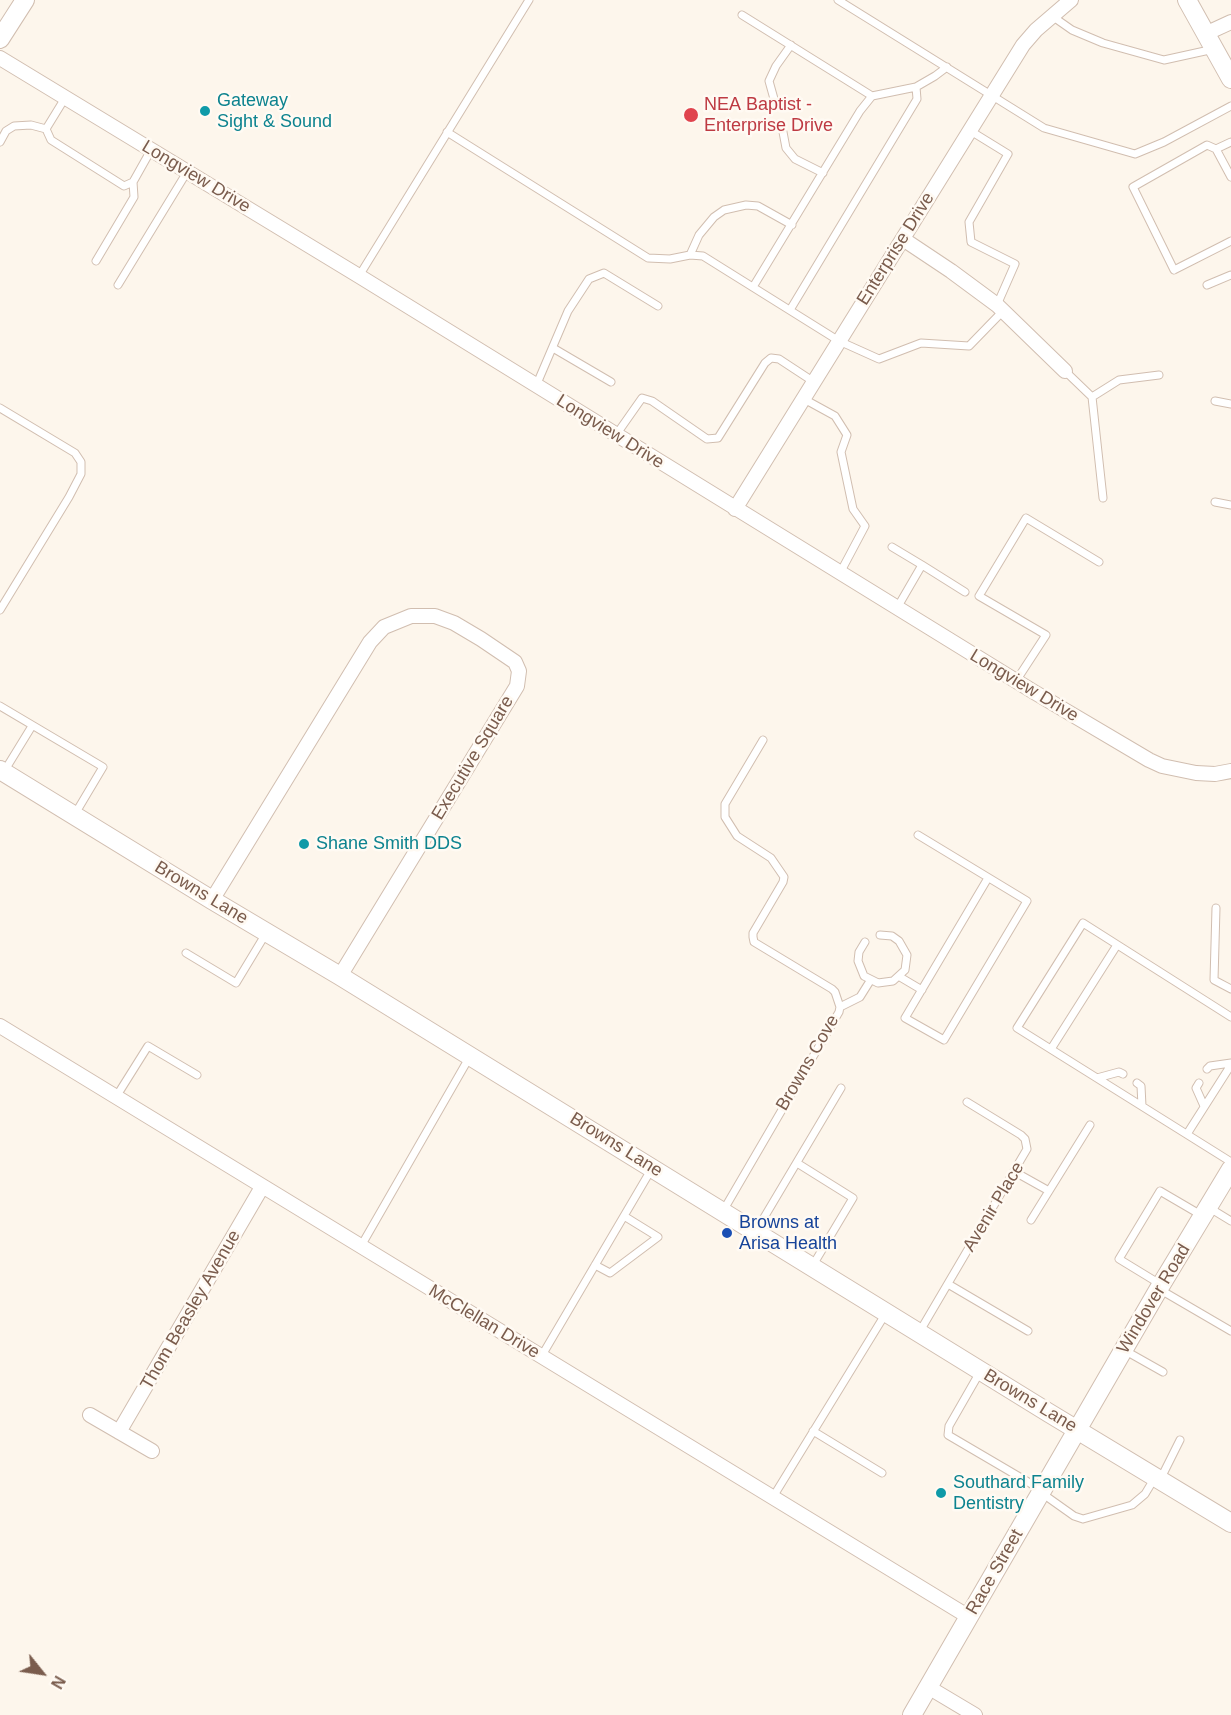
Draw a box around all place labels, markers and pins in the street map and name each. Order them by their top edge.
place label: Gateway Sight & Sound [217,90,332,132]
place label: NEA Baptist - Enterprise Drive [704,94,833,136]
marker: Gateway Sight & Sound [198,104,212,118]
marker: NEA Baptist - Enterprise Drive [682,106,700,124]
place label: Shane Smith DDS [316,833,462,855]
marker: Shane Smith DDS [297,837,311,851]
place label: Browns at Arisa Health [739,1212,837,1254]
marker: Browns at Arisa Health [720,1226,734,1240]
place label: Southard Family Dentistry [953,1472,1084,1514]
marker: Southard Family Dentistry [934,1486,948,1500]

